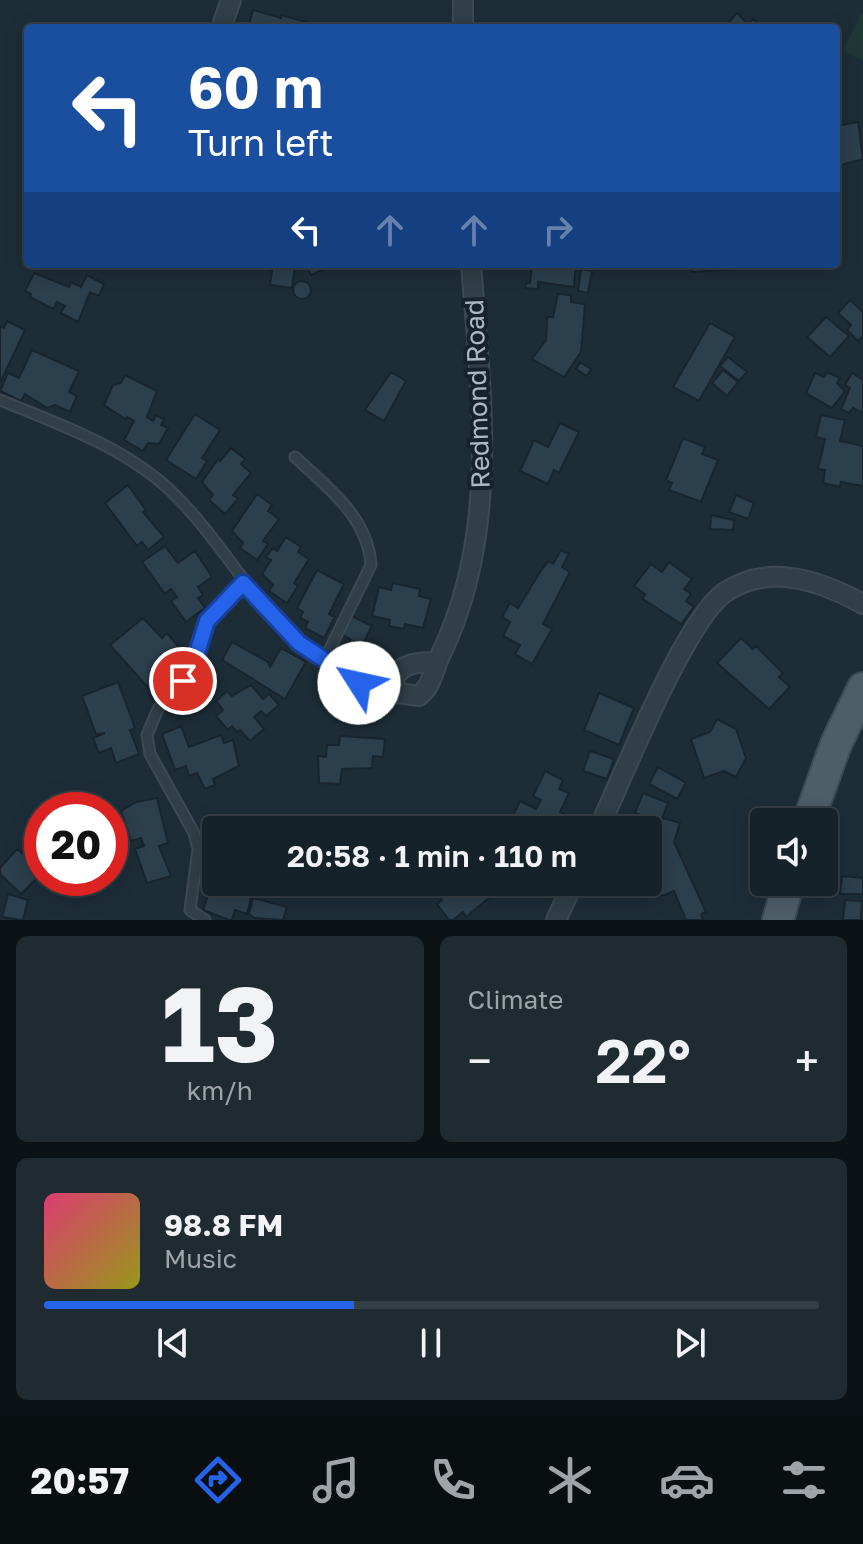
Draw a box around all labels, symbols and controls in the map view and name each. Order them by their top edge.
text: 60 m [188,53,323,120]
icon: left [56,56,160,160]
text: Turn left [188,121,334,164]
icon: left [284,208,328,252]
icon: ahead [368,208,412,252]
icon: ahead [452,208,496,252]
icon: right [536,208,580,252]
street label: Redmond Road [458,299,496,489]
position arrow [317,641,401,725]
pin [149,647,217,715]
icon: arrive [161,659,205,703]
speed limit sign: 20 [24,792,128,896]
map controls [750,808,838,896]
button: sound [750,808,838,896]
text: 20:58 · 1 min · 110 m [287,838,577,874]
text: 13 [161,960,278,1085]
text: Climate [468,984,563,1015]
text: 22° [596,1024,691,1096]
text: − [468,1034,492,1087]
text: + [795,1034,819,1087]
text: km/h [187,1075,253,1106]
text: 98.8 FM [164,1207,283,1243]
text: Music [164,1243,237,1274]
icon: previous [151,1321,195,1365]
icon: pause [409,1321,453,1365]
icon: next [668,1321,712,1365]
icon: directions [190,1452,246,1508]
icon: music [308,1452,364,1508]
icon: phone [425,1452,481,1508]
icon: climate [542,1452,598,1508]
icon: car [659,1452,715,1508]
icon: filters [776,1452,832,1508]
text: 20:57 [31,1459,129,1502]

